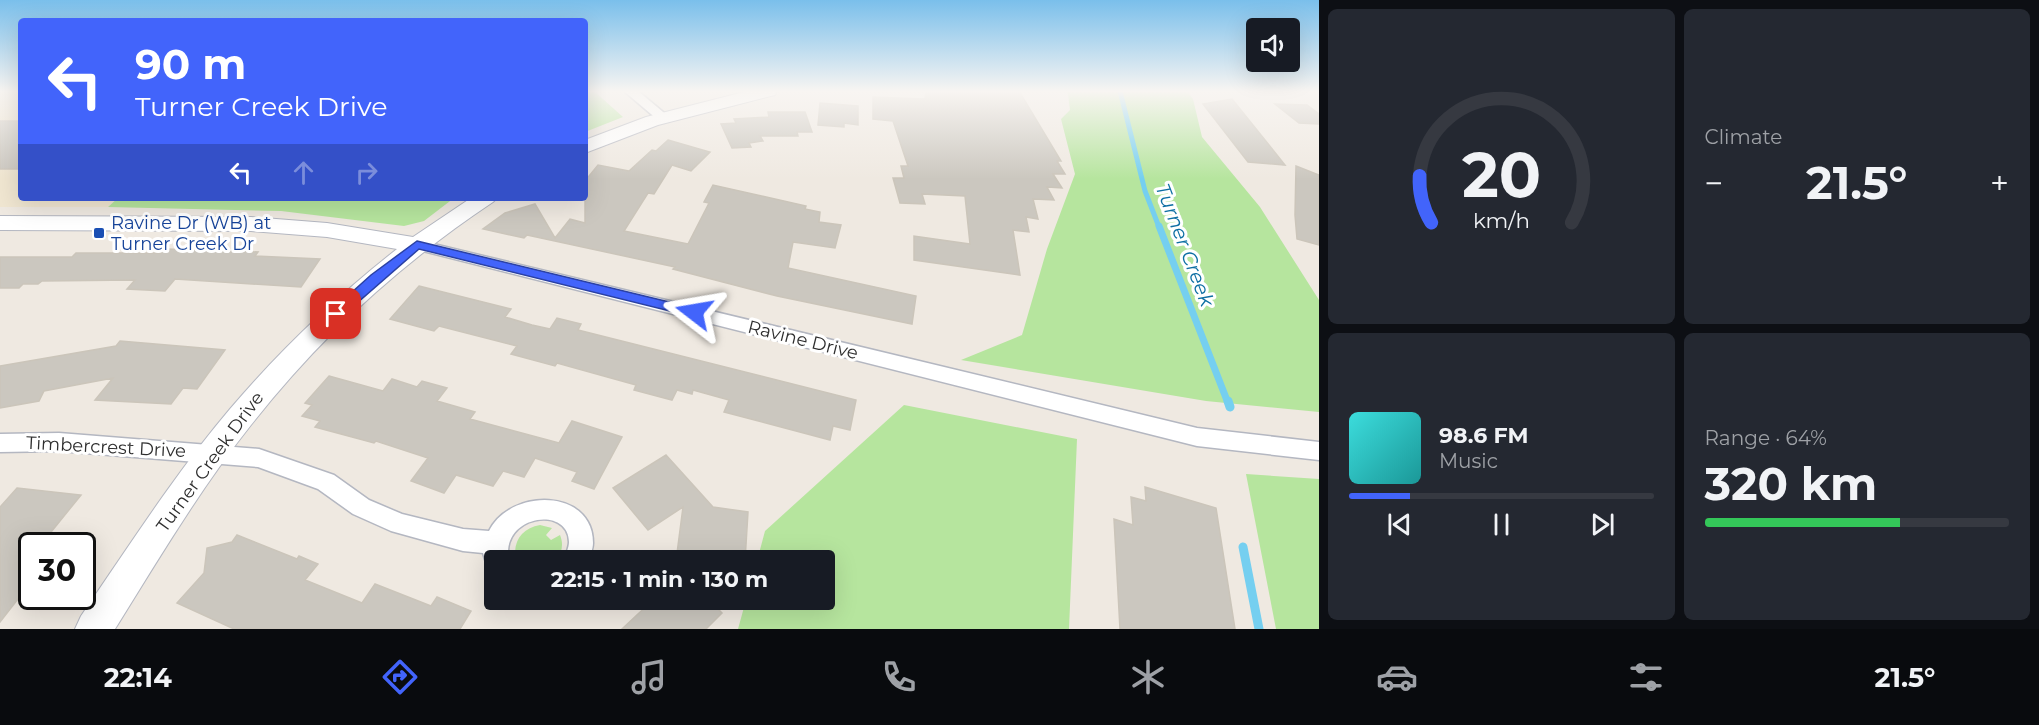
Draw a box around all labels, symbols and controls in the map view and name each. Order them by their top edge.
map controls [1246,18,1300,72]
button: sound [1246,18,1300,72]
text: 90 m [135,38,246,90]
icon: left [36,42,114,120]
text: Turner Creek Drive [135,90,388,123]
text: Climate [1705,125,1782,149]
text: 20 [1462,137,1541,213]
text: 21.5° [1806,155,1907,210]
icon: left [224,156,257,189]
icon: ahead [287,156,320,189]
icon: right [350,156,383,189]
text: − [1705,163,1723,203]
text: + [1990,163,2009,203]
water label: Turner Creek [1151,180,1220,311]
text: km/h [1473,208,1530,234]
place label: Ravine Dr (WB) at Turner Creek Dr [111,212,271,255]
marker: Ravine Dr (WB) at Turner Creek Dr [92,226,106,240]
position arrow [662,280,726,344]
pin [310,288,361,339]
icon: arrive [319,297,352,330]
street label: Ravine Drive [746,316,861,364]
street label: Turner Creek Drive [152,387,268,537]
text: 98.6 FM [1439,422,1529,449]
text: Range · 64% [1705,426,1827,450]
street label: Timbercrest Drive [25,432,187,462]
text: Music [1439,449,1498,473]
text: 320 km [1705,456,1877,511]
icon: previous [1383,508,1416,541]
icon: pause [1485,508,1518,541]
icon: next [1586,508,1619,541]
speed limit sign: 30 [18,532,96,610]
text: 22:15 · 1 min · 130 m [551,566,768,593]
icon: directions [379,656,421,698]
icon: music [628,656,670,698]
icon: phone [878,656,920,698]
icon: climate [1127,656,1169,698]
icon: car [1376,656,1418,698]
icon: filters [1625,656,1667,698]
text: 22:14 [104,661,172,694]
text: 21.5° [1875,661,1935,694]

